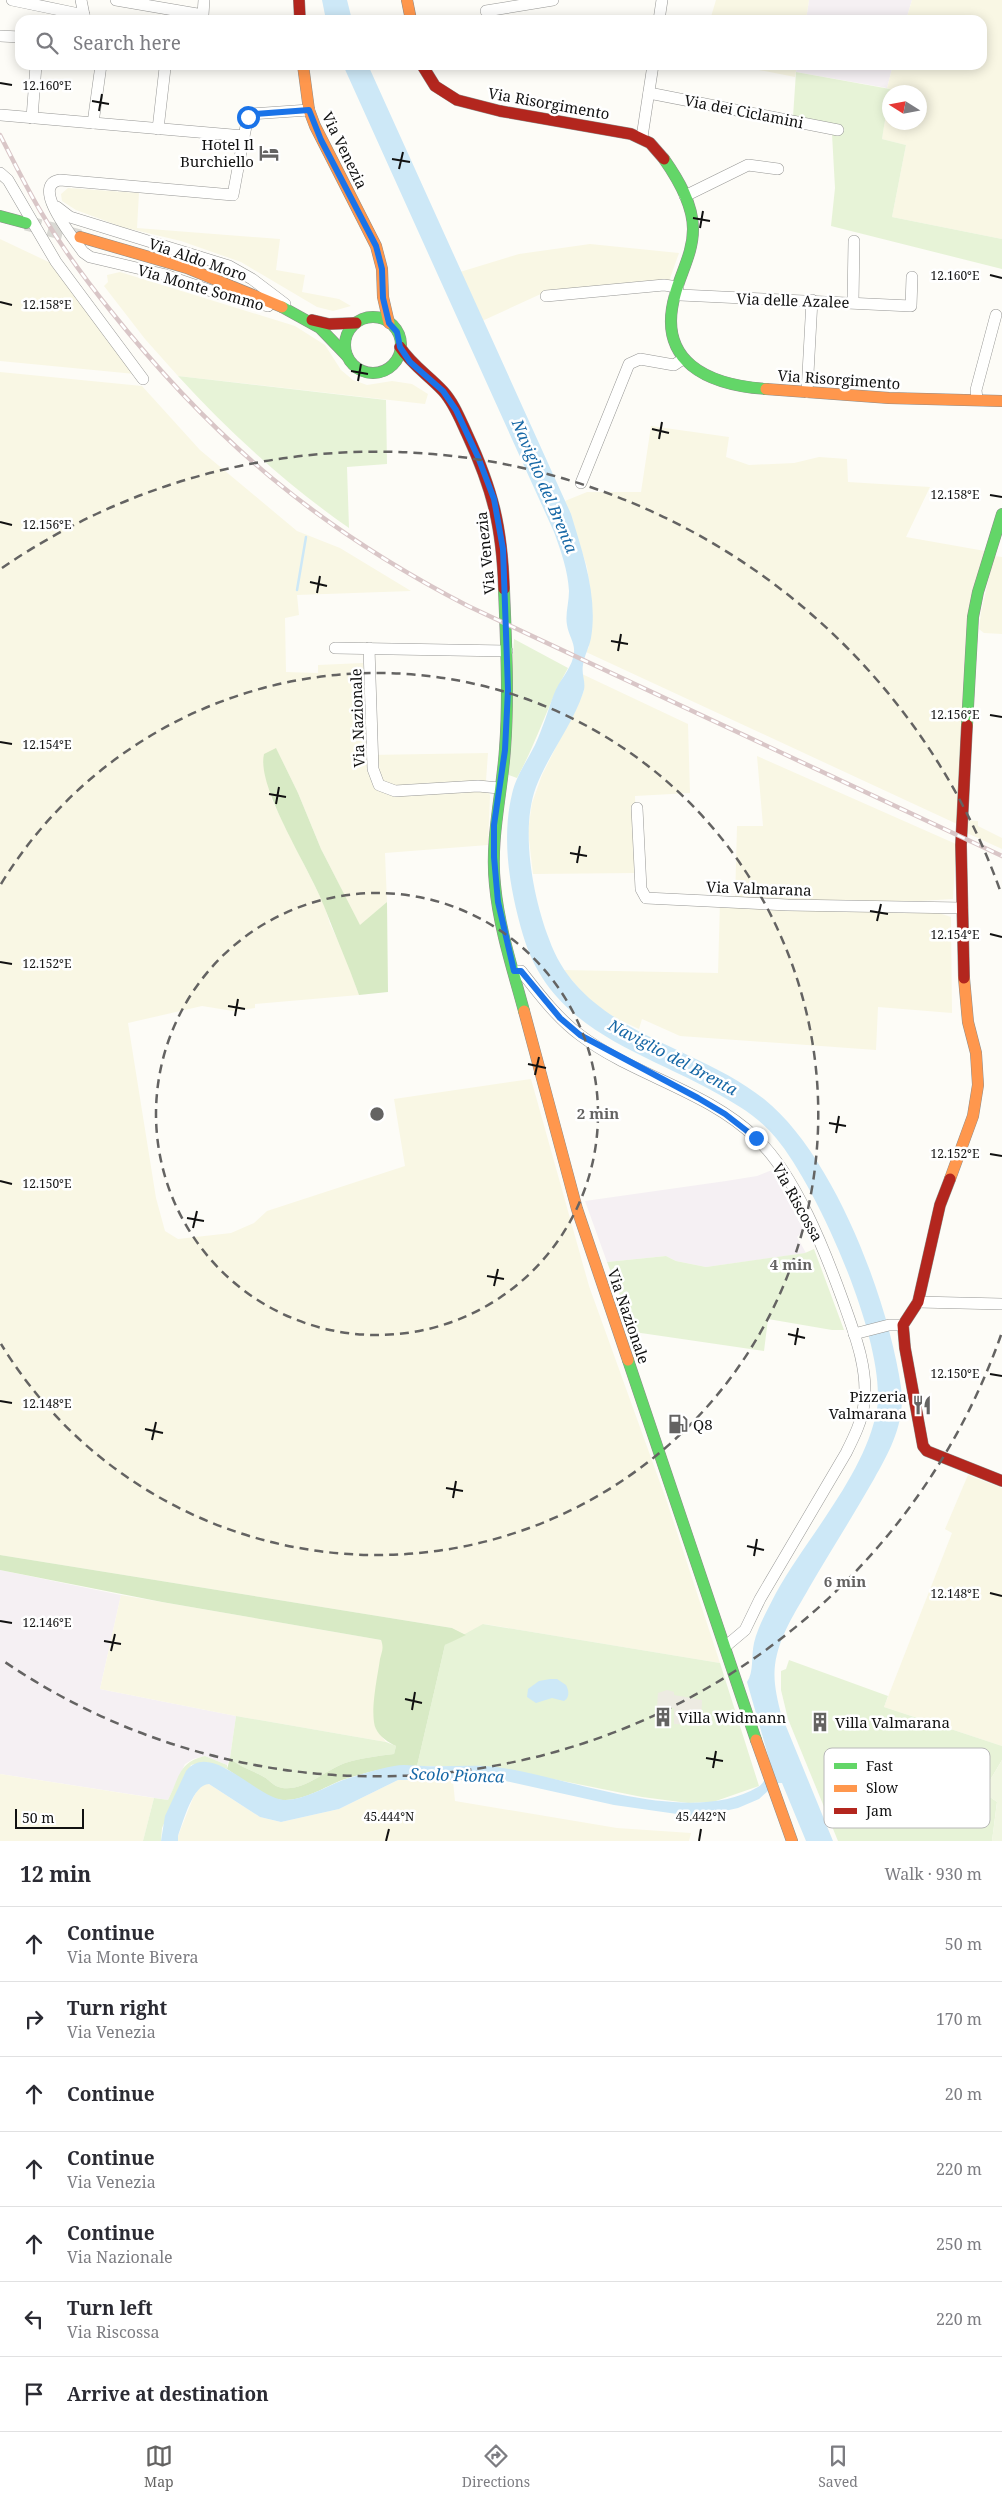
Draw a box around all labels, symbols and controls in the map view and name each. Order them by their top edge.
search box [15,15,987,70]
icon: search [33,29,61,57]
text: Search here [73,30,181,56]
text: 12.160°E [23,77,71,94]
street label: Via Risorgimento [487,82,611,124]
north arrow [882,85,927,130]
street label: Via dei Ciclamini [683,90,806,132]
route start [237,106,260,129]
street label: Via Venezia [318,108,372,192]
place label: Hotel Il Burchiello [180,134,254,171]
hotel icon: Hotel Il Burchiello [258,142,280,164]
street label: Via Aldo Moro [146,233,250,285]
street label: Via Monte Sommo [135,259,267,315]
text: 12.160°E [931,267,979,284]
street label: Via delle Azalee [736,288,850,312]
text: 12.158°E [23,296,71,313]
street label: Via Risorgimento [777,365,901,393]
water label: Naviglio del Brenta [506,415,583,557]
text: 12.158°E [931,486,979,503]
street label: Via Venezia [471,511,499,595]
text: 12.156°E [23,516,71,533]
street label: Via Nazionale [345,668,369,768]
text: 12.156°E [931,706,979,723]
text: 12.154°E [23,736,71,753]
street label: Via Valmarana [706,876,812,900]
text: 12.154°E [931,926,979,943]
text: 12.152°E [23,955,71,972]
water label: Naviglio del Brenta [604,1013,742,1101]
text: 2 min [577,1103,619,1123]
centre of rings [368,1105,386,1123]
route end [745,1127,768,1150]
text: 12.152°E [931,1145,979,1162]
street label: Via Riscossa [768,1159,828,1245]
text: 12.150°E [23,1175,71,1192]
text: 4 min [770,1254,812,1274]
street label: Via Nazionale [603,1266,655,1366]
text: 12.150°E [931,1365,979,1382]
place label: Pizzeria Valmarana [829,1386,907,1423]
restaurant icon: Pizzeria Valmarana [911,1394,933,1416]
text: 12.148°E [23,1395,71,1412]
fuel station icon: Q8 [667,1413,689,1435]
place label: Q8 [693,1414,713,1434]
text: 6 min [824,1571,866,1591]
text: 12.148°E [931,1585,979,1602]
text: 12.146°E [23,1614,71,1631]
building icon: Villa Widmann [652,1706,674,1728]
place label: Villa Widmann [678,1707,787,1727]
building icon: Villa Valmarana [809,1711,831,1733]
place label: Villa Valmarana [835,1712,950,1732]
legend [824,1748,990,1828]
text: Fast [866,1756,893,1775]
water label: Scolo Pionca [409,1762,505,1788]
text: Slow [866,1778,899,1797]
text: Jam [865,1801,892,1820]
scale bar [15,1806,84,1829]
text: 50 m [22,1808,55,1827]
text: 45.444°N [364,1808,414,1825]
text: 45.442°N [676,1808,726,1825]
text: 12 min [20,1860,91,1888]
text: Walk · 930 m [885,1863,982,1885]
text: Continue [67,1920,155,1946]
icon: ahead [20,1930,48,1958]
text: 50 m [945,1933,982,1955]
text: Via Monte Bivera [67,1946,199,1968]
text: Turn right [67,1995,167,2021]
icon: right [20,2005,48,2033]
text: 170 m [936,2008,982,2030]
text: Via Venezia [67,2021,156,2043]
icon: ahead [20,2080,48,2108]
text: Continue [67,2081,155,2107]
text: 20 m [945,2083,982,2105]
text: Continue [67,2145,155,2171]
icon: ahead [20,2155,48,2183]
text: 220 m [936,2158,982,2180]
text: Via Venezia [67,2171,156,2193]
text: Continue [67,2220,155,2246]
icon: ahead [20,2230,48,2258]
text: 250 m [936,2233,982,2255]
text: Via Nazionale [67,2246,173,2268]
text: Turn left [67,2295,153,2321]
icon: left [20,2305,48,2333]
text: 220 m [936,2308,982,2330]
text: Via Riscossa [67,2321,159,2343]
icon: arrive [20,2380,48,2408]
text: Arrive at destination [67,2381,269,2407]
tab: Map [144,2442,174,2491]
tab: Directions [462,2442,530,2491]
tab: Saved [818,2442,858,2491]

